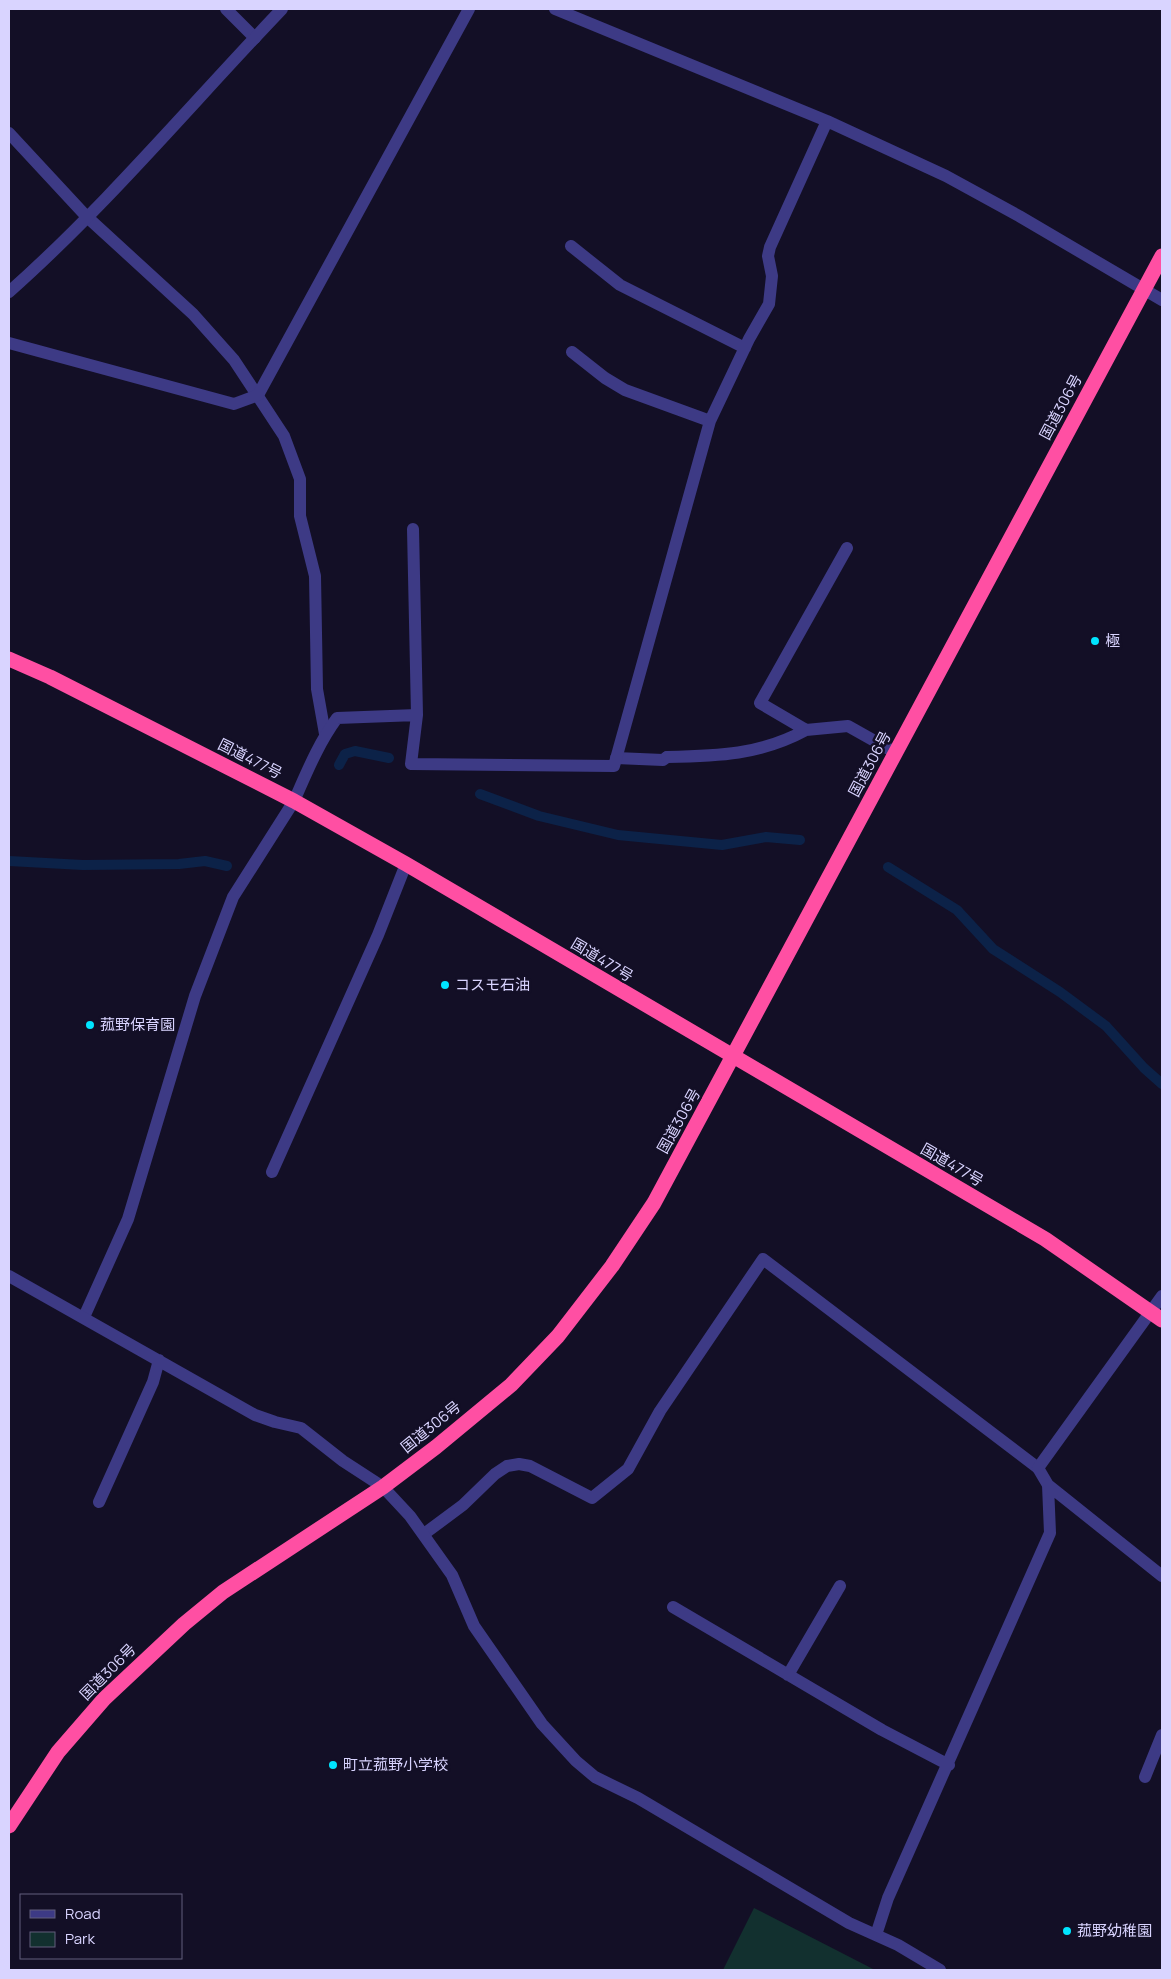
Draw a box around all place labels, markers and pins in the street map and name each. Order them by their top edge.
place label: 極 [1105,630,1120,651]
marker: 極 [1089,635,1101,647]
place label: コスモ石油 [455,974,530,995]
marker: コスモ石油 [439,979,451,991]
place label: 菰野保育園 [100,1014,175,1035]
marker: 菰野保育園 [84,1019,96,1031]
place label: 町立菰野小学校 [343,1754,448,1775]
marker: 町立菰野小学校 [327,1759,339,1771]
place label: 菰野幼稚園 [1077,1920,1152,1941]
marker: 菰野幼稚園 [1061,1925,1073,1937]

